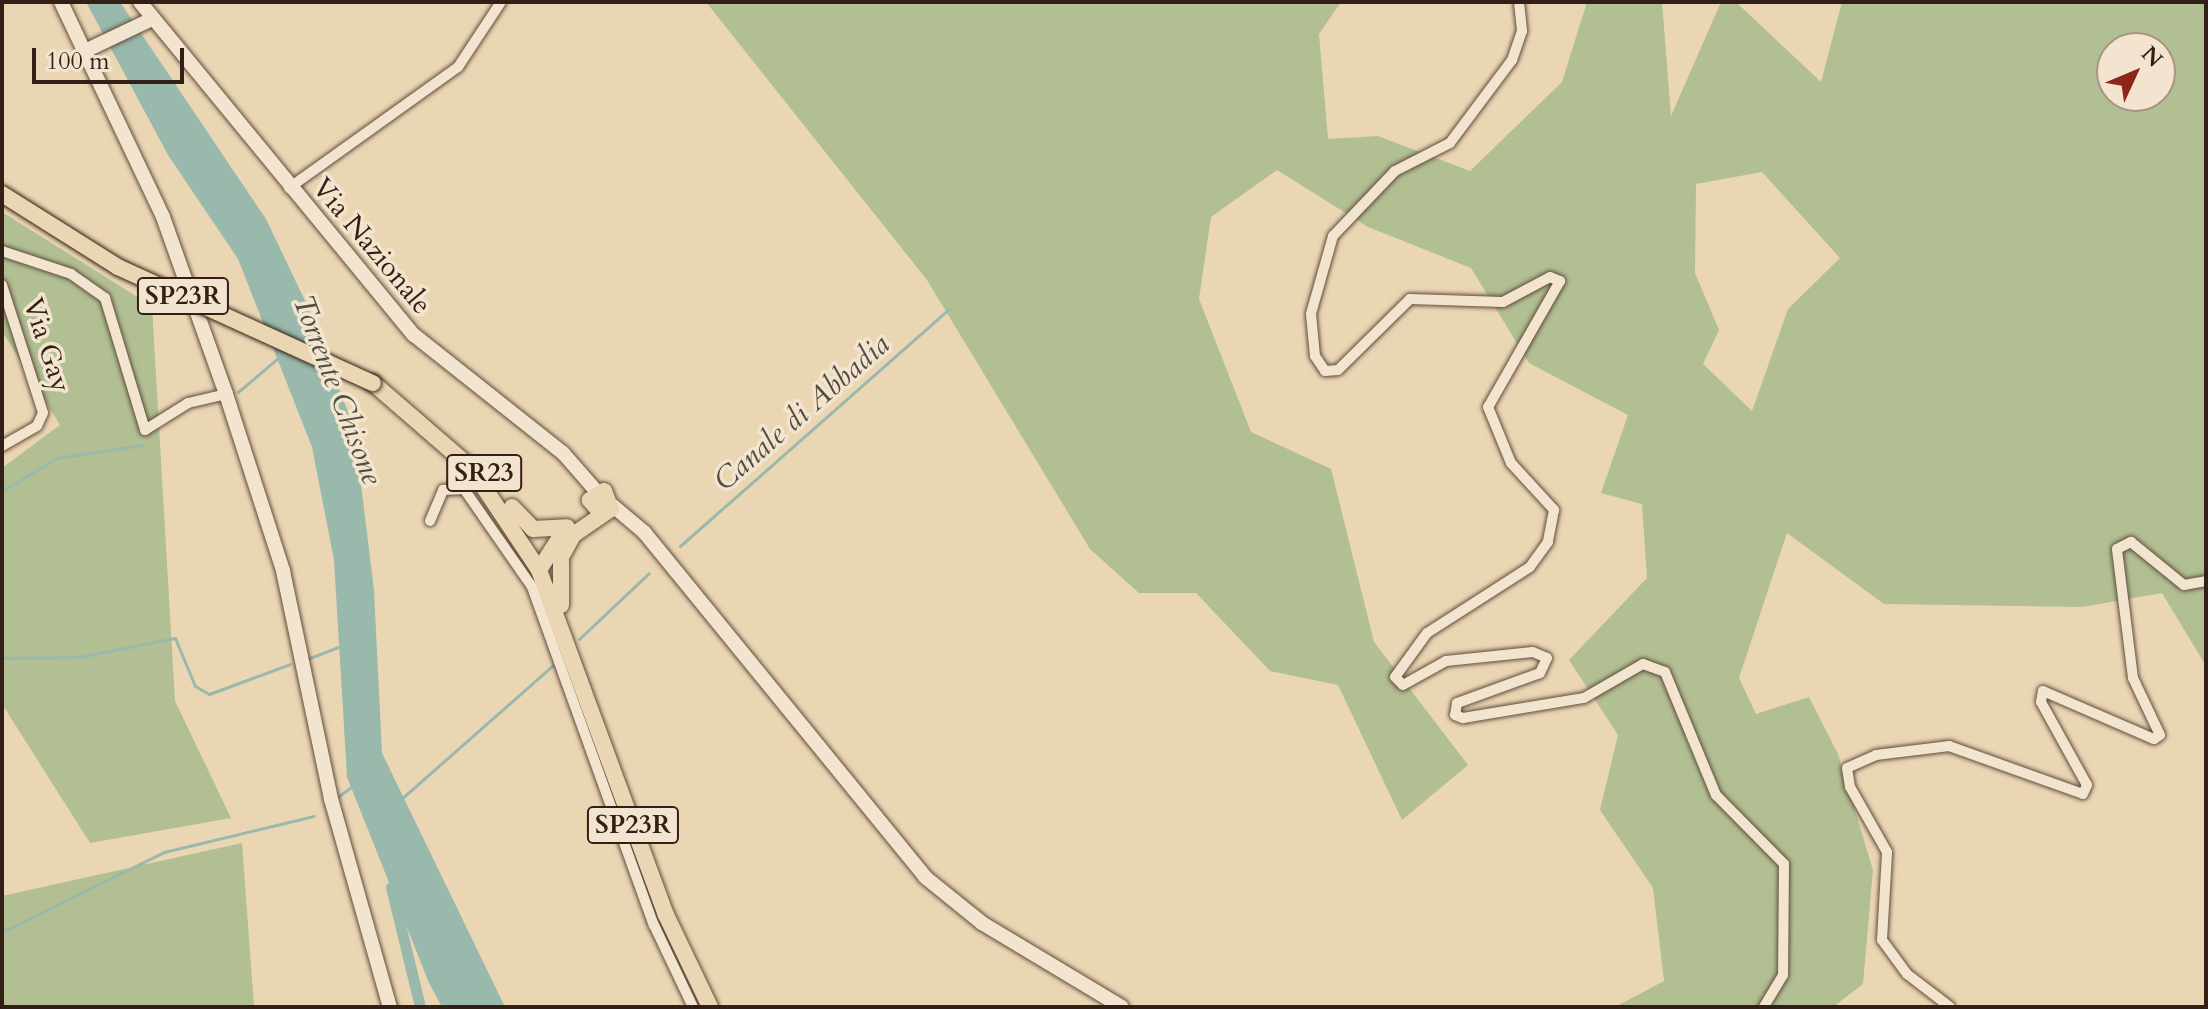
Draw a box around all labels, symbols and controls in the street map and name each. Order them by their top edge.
scale bar [36,32,188,82]
north arrow [2096,32,2176,112]
text: N [2134,39,2169,74]
text: 100 m [46,45,110,78]
street label: Via Nazionale [305,171,439,321]
road number: SP23R [135,274,231,318]
water label: Torrente Chisone [284,290,390,490]
street label: Via Gay [16,294,78,396]
water label: Canale di Abbadia [707,327,897,499]
road number: SR23 [446,451,522,495]
road number: SP23R [585,803,681,847]

